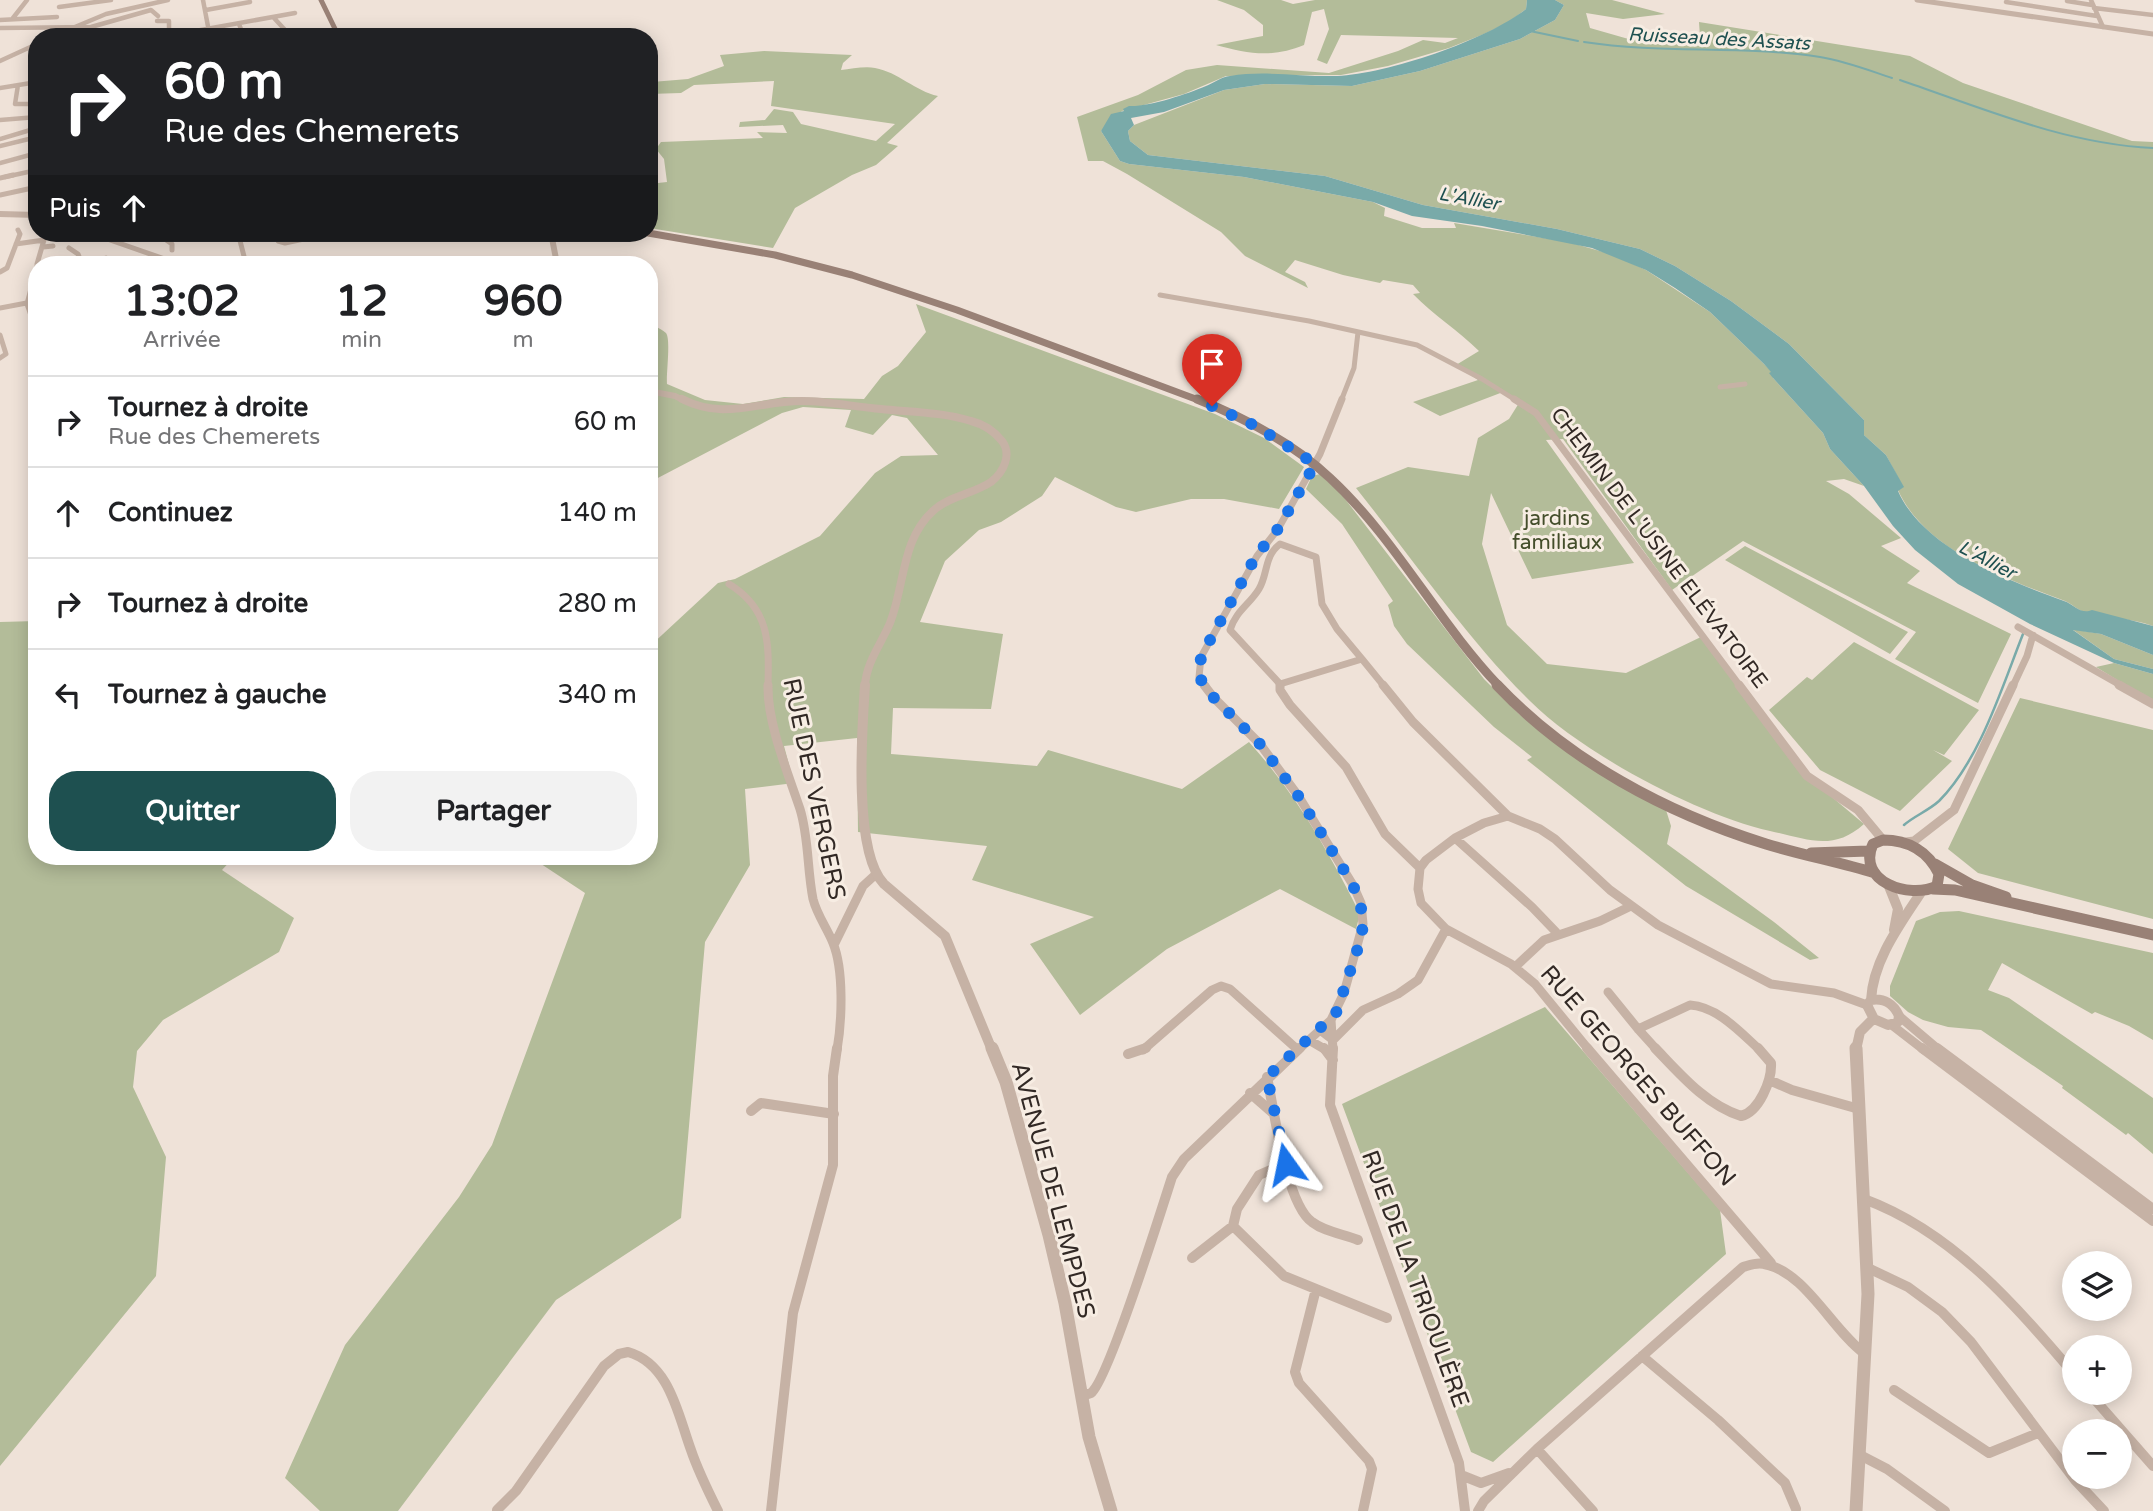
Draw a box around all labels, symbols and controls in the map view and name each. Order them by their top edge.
water label: Ruisseau des Assats [1628,23,1812,55]
text: 60 m [164,53,283,112]
icon: right [49,56,140,147]
text: Rue des Chemerets [164,113,460,151]
water label: L'Allier [1437,183,1504,216]
icon: ahead [115,189,153,227]
text: Puis [49,193,101,224]
text: 13:02 [123,276,240,327]
text: 12 [335,276,388,327]
text: 960 [483,276,563,327]
text: Arrivée [142,326,221,354]
text: min [341,326,382,354]
text: m [512,326,534,354]
pin [1182,334,1242,406]
icon: arrive [1193,345,1231,383]
text: Tournez à droite [108,392,308,423]
icon: right [49,403,87,441]
street label: CHEMIN DE L'USINE ELÉVATOIRE [1545,403,1773,693]
text: 60 m [574,406,637,437]
text: Rue des Chemerets [108,423,320,451]
icon: ahead [49,494,87,532]
text: Continuez [108,497,233,528]
text: 140 m [557,497,637,528]
park label: jardins familiaux [1512,506,1602,555]
water label: L'Allier [1955,536,2022,585]
icon: right [49,585,87,623]
text: Tournez à droite [108,588,308,619]
text: 280 m [557,588,637,619]
icon: left [49,676,87,714]
street label: RUE DES VERGERS [776,676,852,902]
text: Tournez à gauche [108,679,327,710]
text: 340 m [557,679,637,710]
button: Quitter [49,771,336,851]
button: Partager [350,771,637,851]
street label: RUE GEORGES BUFFON [1534,960,1742,1192]
street label: AVENUE DE LEMPDES [1005,1059,1101,1321]
position arrow [1249,1127,1323,1201]
street label: RUE DE LA TRIOULÈRE [1355,1146,1476,1412]
map controls [2062,1251,2132,1489]
button: layers [2062,1251,2132,1321]
button: + [2062,1335,2132,1405]
button: − [2062,1419,2132,1489]

